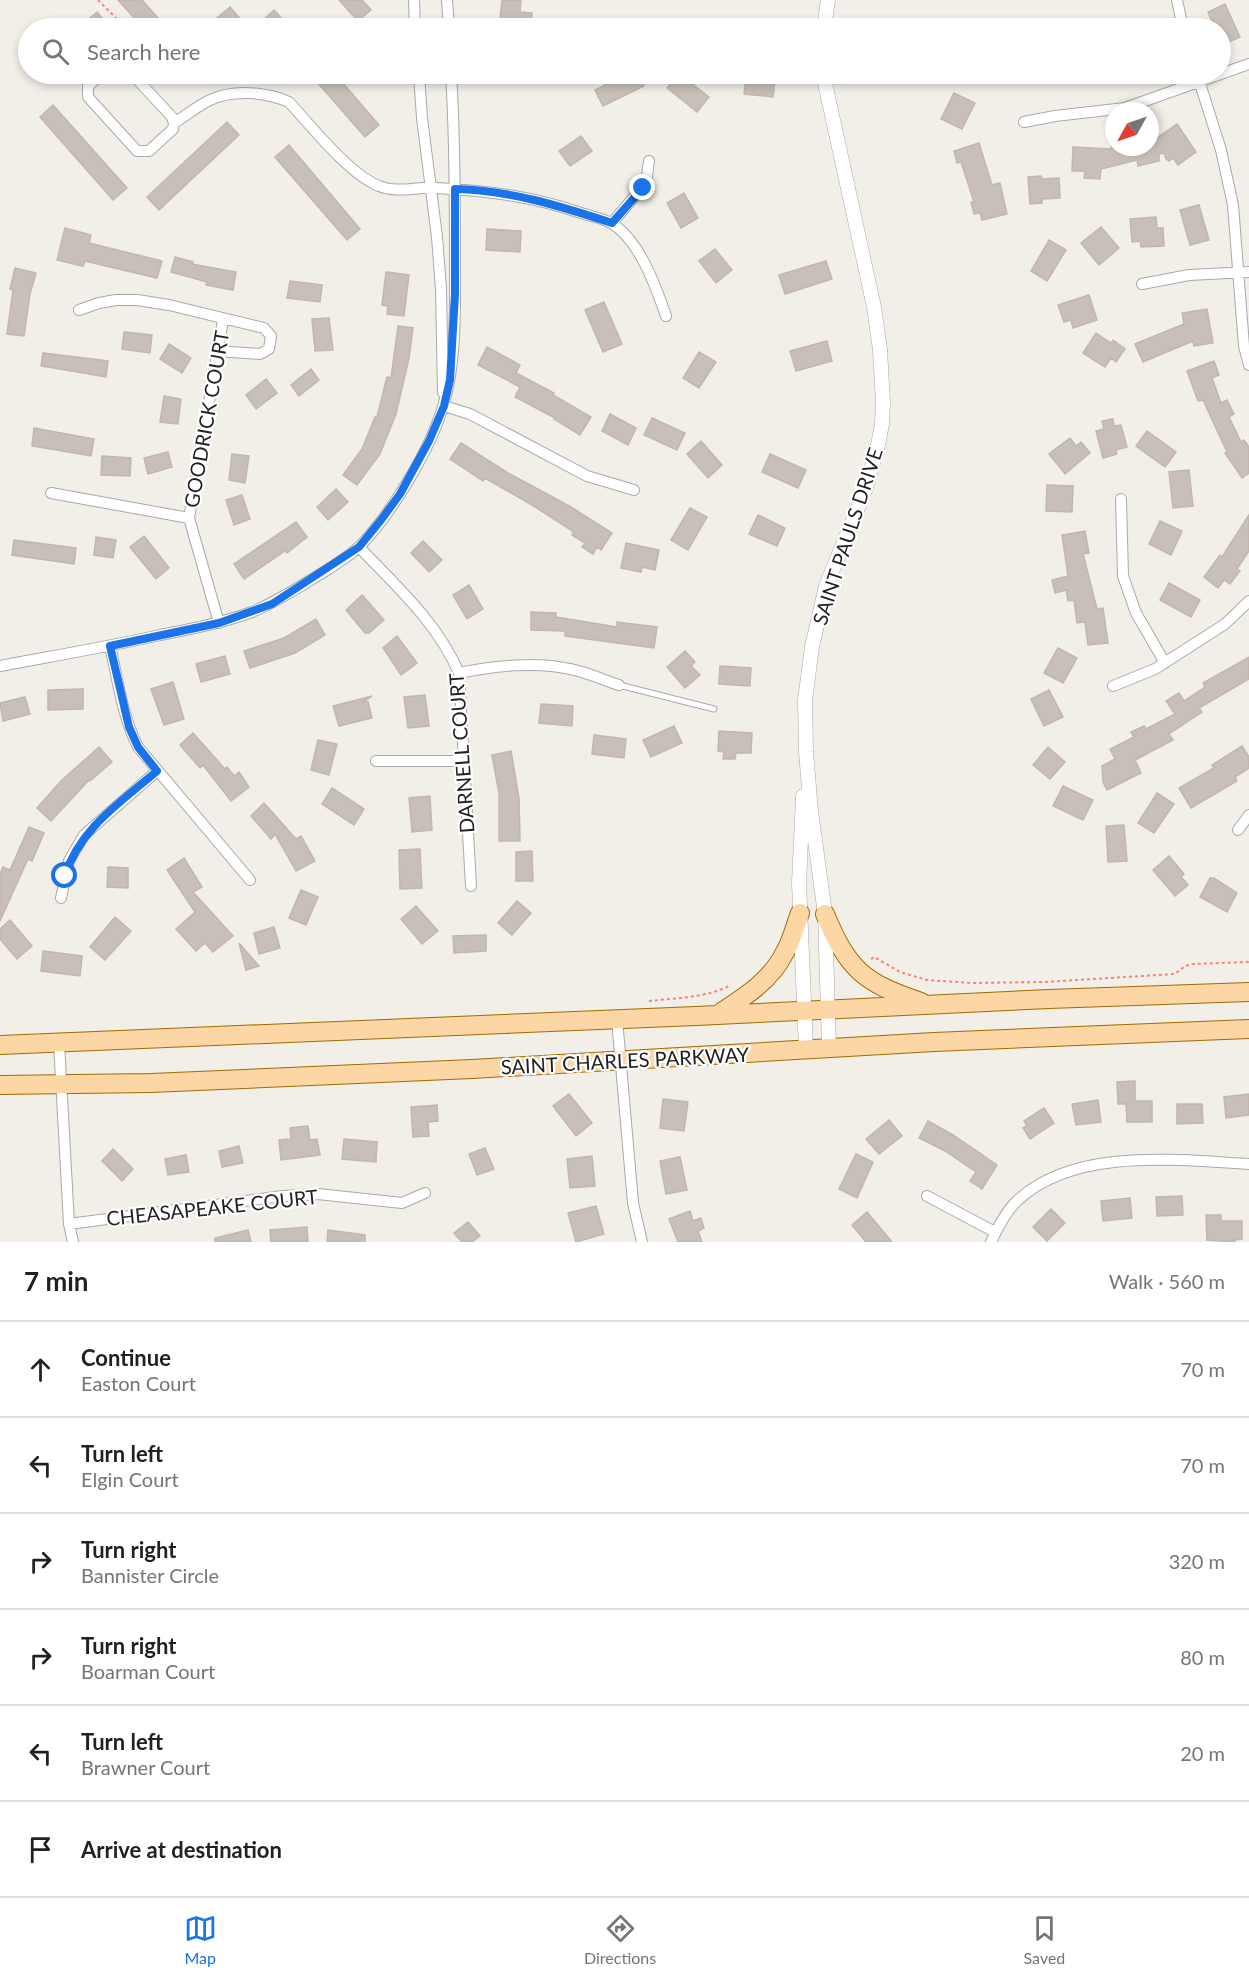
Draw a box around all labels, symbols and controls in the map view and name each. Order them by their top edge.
search box [18,18,1231,84]
icon: search [39,35,72,68]
text: Search here [87,38,200,65]
north arrow [1105,102,1159,156]
route end [629,174,655,200]
street label: GOODRICK COURT [179,328,233,509]
street label: SAINT PAULS DRIVE [807,444,887,628]
street label: DARNELL COURT [443,672,479,834]
route start [51,862,77,888]
street label: SAINT CHARLES PARKWAY [500,1041,750,1078]
street label: CHEASAPEAKE COURT [105,1184,319,1230]
text: 7 min [24,1265,88,1297]
text: Walk · 560 m [1109,1269,1225,1293]
text: Continue [81,1344,171,1371]
icon: ahead [24,1353,57,1386]
text: 70 m [1180,1357,1225,1381]
text: Easton Court [81,1371,196,1395]
text: Turn left [81,1440,163,1467]
icon: left [24,1449,57,1482]
text: 70 m [1180,1453,1225,1477]
text: Elgin Court [81,1467,179,1491]
text: Turn right [81,1536,176,1563]
icon: right [24,1545,57,1578]
text: 320 m [1169,1549,1225,1573]
text: Bannister Circle [81,1563,219,1587]
text: Turn right [81,1632,176,1659]
icon: right [24,1641,57,1674]
text: 80 m [1180,1645,1225,1669]
text: Boarman Court [81,1659,215,1683]
text: Turn left [81,1728,163,1755]
icon: left [24,1737,57,1770]
text: 20 m [1180,1741,1225,1765]
text: Brawner Court [81,1755,210,1779]
icon: arrive [24,1833,57,1866]
text: Arrive at destination [81,1836,282,1863]
tab: Map [184,1912,217,1967]
tab: Directions [584,1912,656,1967]
tab: Saved [1024,1912,1065,1967]

